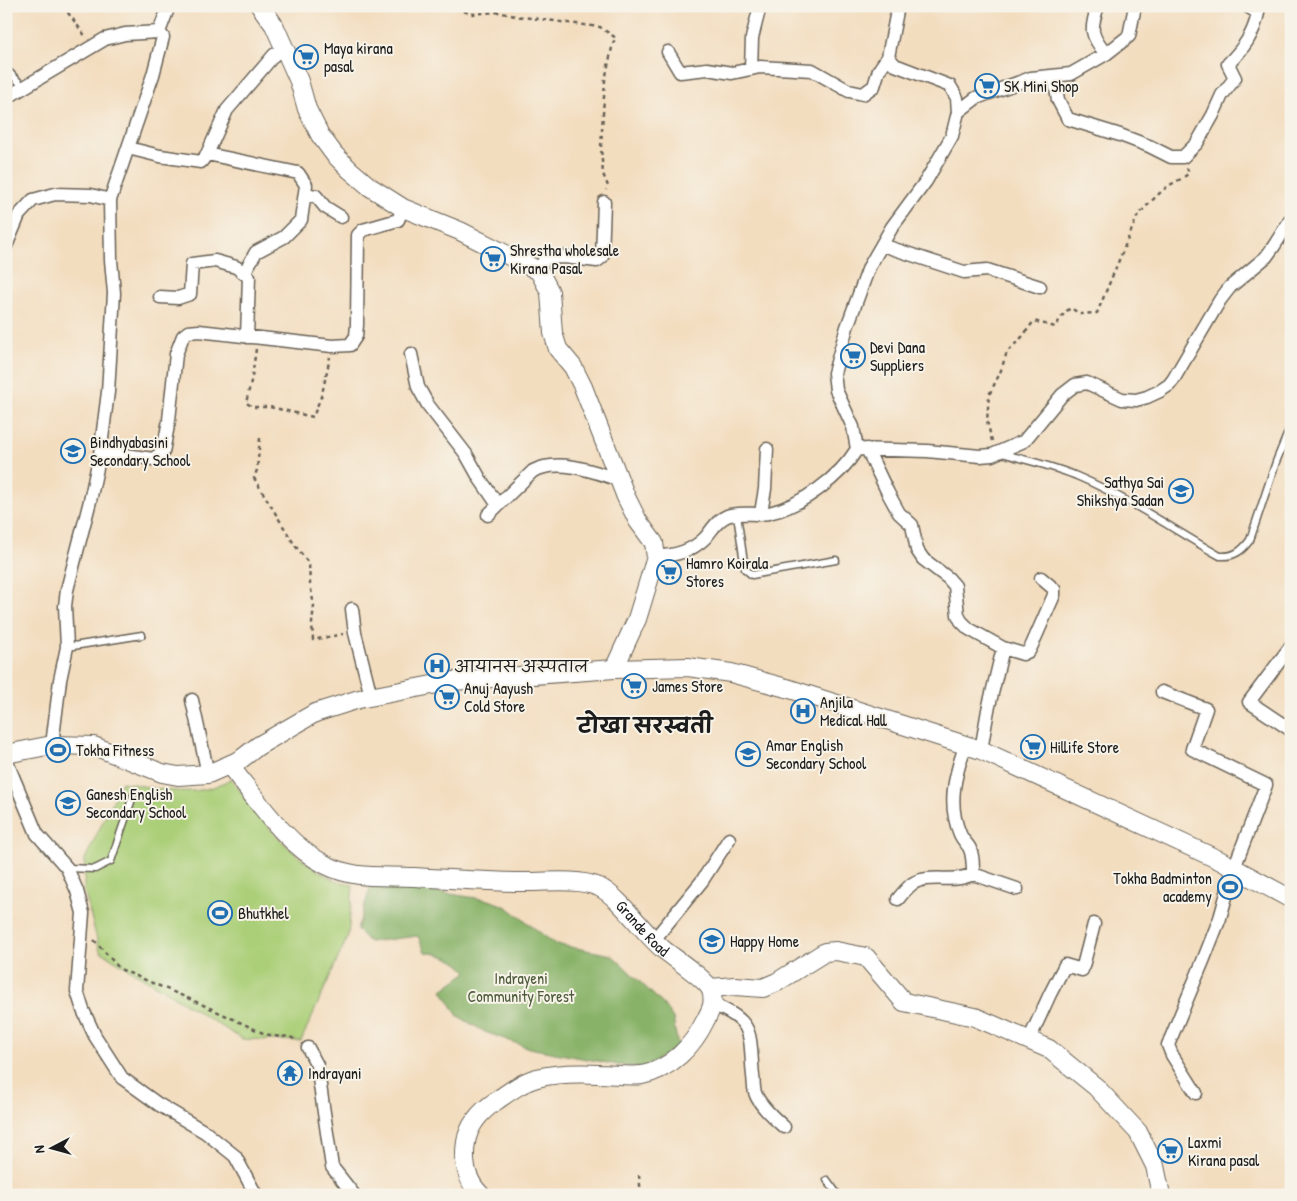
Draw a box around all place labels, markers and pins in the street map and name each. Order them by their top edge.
place label: Maya kirana pasal [324,37,393,77]
supermarket icon: Maya kirana pasal [293,44,319,70]
supermarket icon: SK Mini Shop [974,73,1000,99]
place label: SK Mini Shop [1004,75,1079,97]
place label: Shrestha wholesale Kirana Pasal [510,239,620,279]
supermarket icon: Shrestha wholesale Kirana Pasal [480,246,506,272]
place label: Devi Dana Suppliers [870,336,925,376]
supermarket icon: Devi Dana Suppliers [840,343,866,369]
place label: Bindhyabasini Secondary School [90,431,191,471]
school or university icon: Bindhyabasini Secondary School [60,438,86,464]
place label: Sathya Sai Shikshya Sadan [1077,471,1164,511]
school or university icon: Sathya Sai Shikshya Sadan [1168,478,1194,504]
place label: Hamro Koirala Stores [686,552,768,592]
supermarket icon: Hamro Koirala Stores [656,559,682,585]
hospital icon: आयानस अस्पताल [424,653,450,679]
place label: आयानस अस्पताल [454,655,589,677]
supermarket icon: James Store [621,673,647,699]
place label: James Store [652,675,724,697]
place label: Anuj Aayush Cold Store [464,677,533,717]
supermarket icon: Anuj Aayush Cold Store [434,684,460,710]
place label: Anjila Medical Hall [820,691,887,731]
hospital icon: Anjila Medical Hall [790,698,816,724]
place label: Amar English Secondary School [766,734,867,774]
supermarket icon: Hillife Store [1020,734,1046,760]
place label: Hillife Store [1050,736,1120,758]
sports icon: Tokha Fitness [45,737,71,763]
place label: Tokha Fitness [76,739,154,761]
school or university icon: Amar English Secondary School [735,741,761,767]
place label: Ganesh English Secondary School [86,783,187,823]
school or university icon: Ganesh English Secondary School [55,790,81,816]
place label: Tokha Badminton academy [1113,867,1212,907]
sports icon: Tokha Badminton academy [1217,874,1243,900]
sports icon: Bhutkhel [207,900,233,926]
place label: Bhutkhel [238,902,289,924]
school or university icon: Happy Home [699,928,725,954]
place label: Happy Home [730,930,800,952]
temple icon: Indrayani [277,1060,303,1086]
place label: Indrayani [308,1062,362,1084]
place label: Laxmi Kirana pasal [1188,1131,1260,1171]
supermarket icon: Laxmi Kirana pasal [1157,1138,1183,1164]

